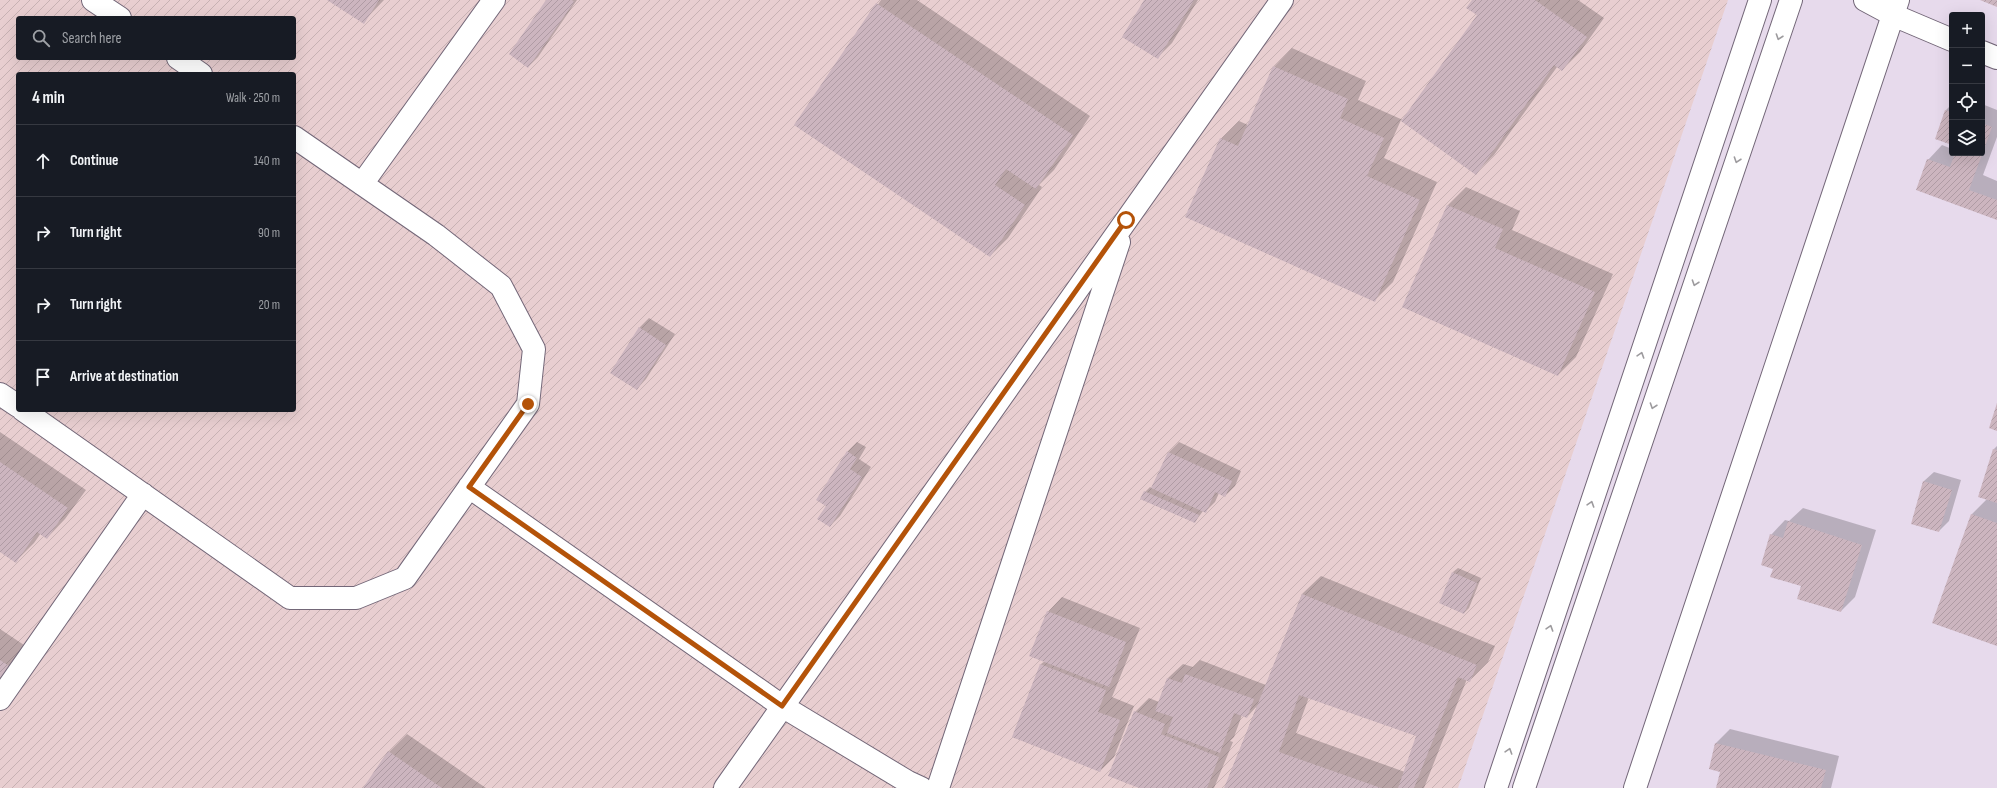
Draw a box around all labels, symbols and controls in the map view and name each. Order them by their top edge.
map controls [1949,12,1985,156]
button: + [1949,12,1985,48]
search box [16,16,296,60]
icon: search [30,27,52,49]
text: Search here [62,29,122,48]
one-way arrow [1775,33,1783,40]
button: − [1949,48,1985,84]
button: locate [1949,84,1985,120]
text: 4 min [32,88,65,108]
text: Walk · 250 m [226,90,280,106]
button: layers [1949,120,1985,156]
icon: ahead [32,150,54,172]
text: Continue [70,151,119,170]
text: 140 m [254,153,280,169]
one-way arrow [1733,156,1742,163]
route start [1117,211,1135,229]
icon: right [32,222,54,244]
text: Turn right [70,223,122,242]
text: 90 m [258,225,280,241]
one-way arrow [1691,280,1700,287]
icon: right [32,294,54,316]
text: Turn right [70,295,122,314]
text: 20 m [258,297,280,313]
one-way arrow [1637,351,1645,358]
icon: arrive [32,366,54,388]
text: Arrive at destination [70,367,179,386]
route end [519,395,537,413]
one-way arrow [1649,403,1658,410]
one-way arrow [1586,501,1595,508]
one-way arrow [1545,624,1554,631]
one-way arrow [1504,748,1513,755]

